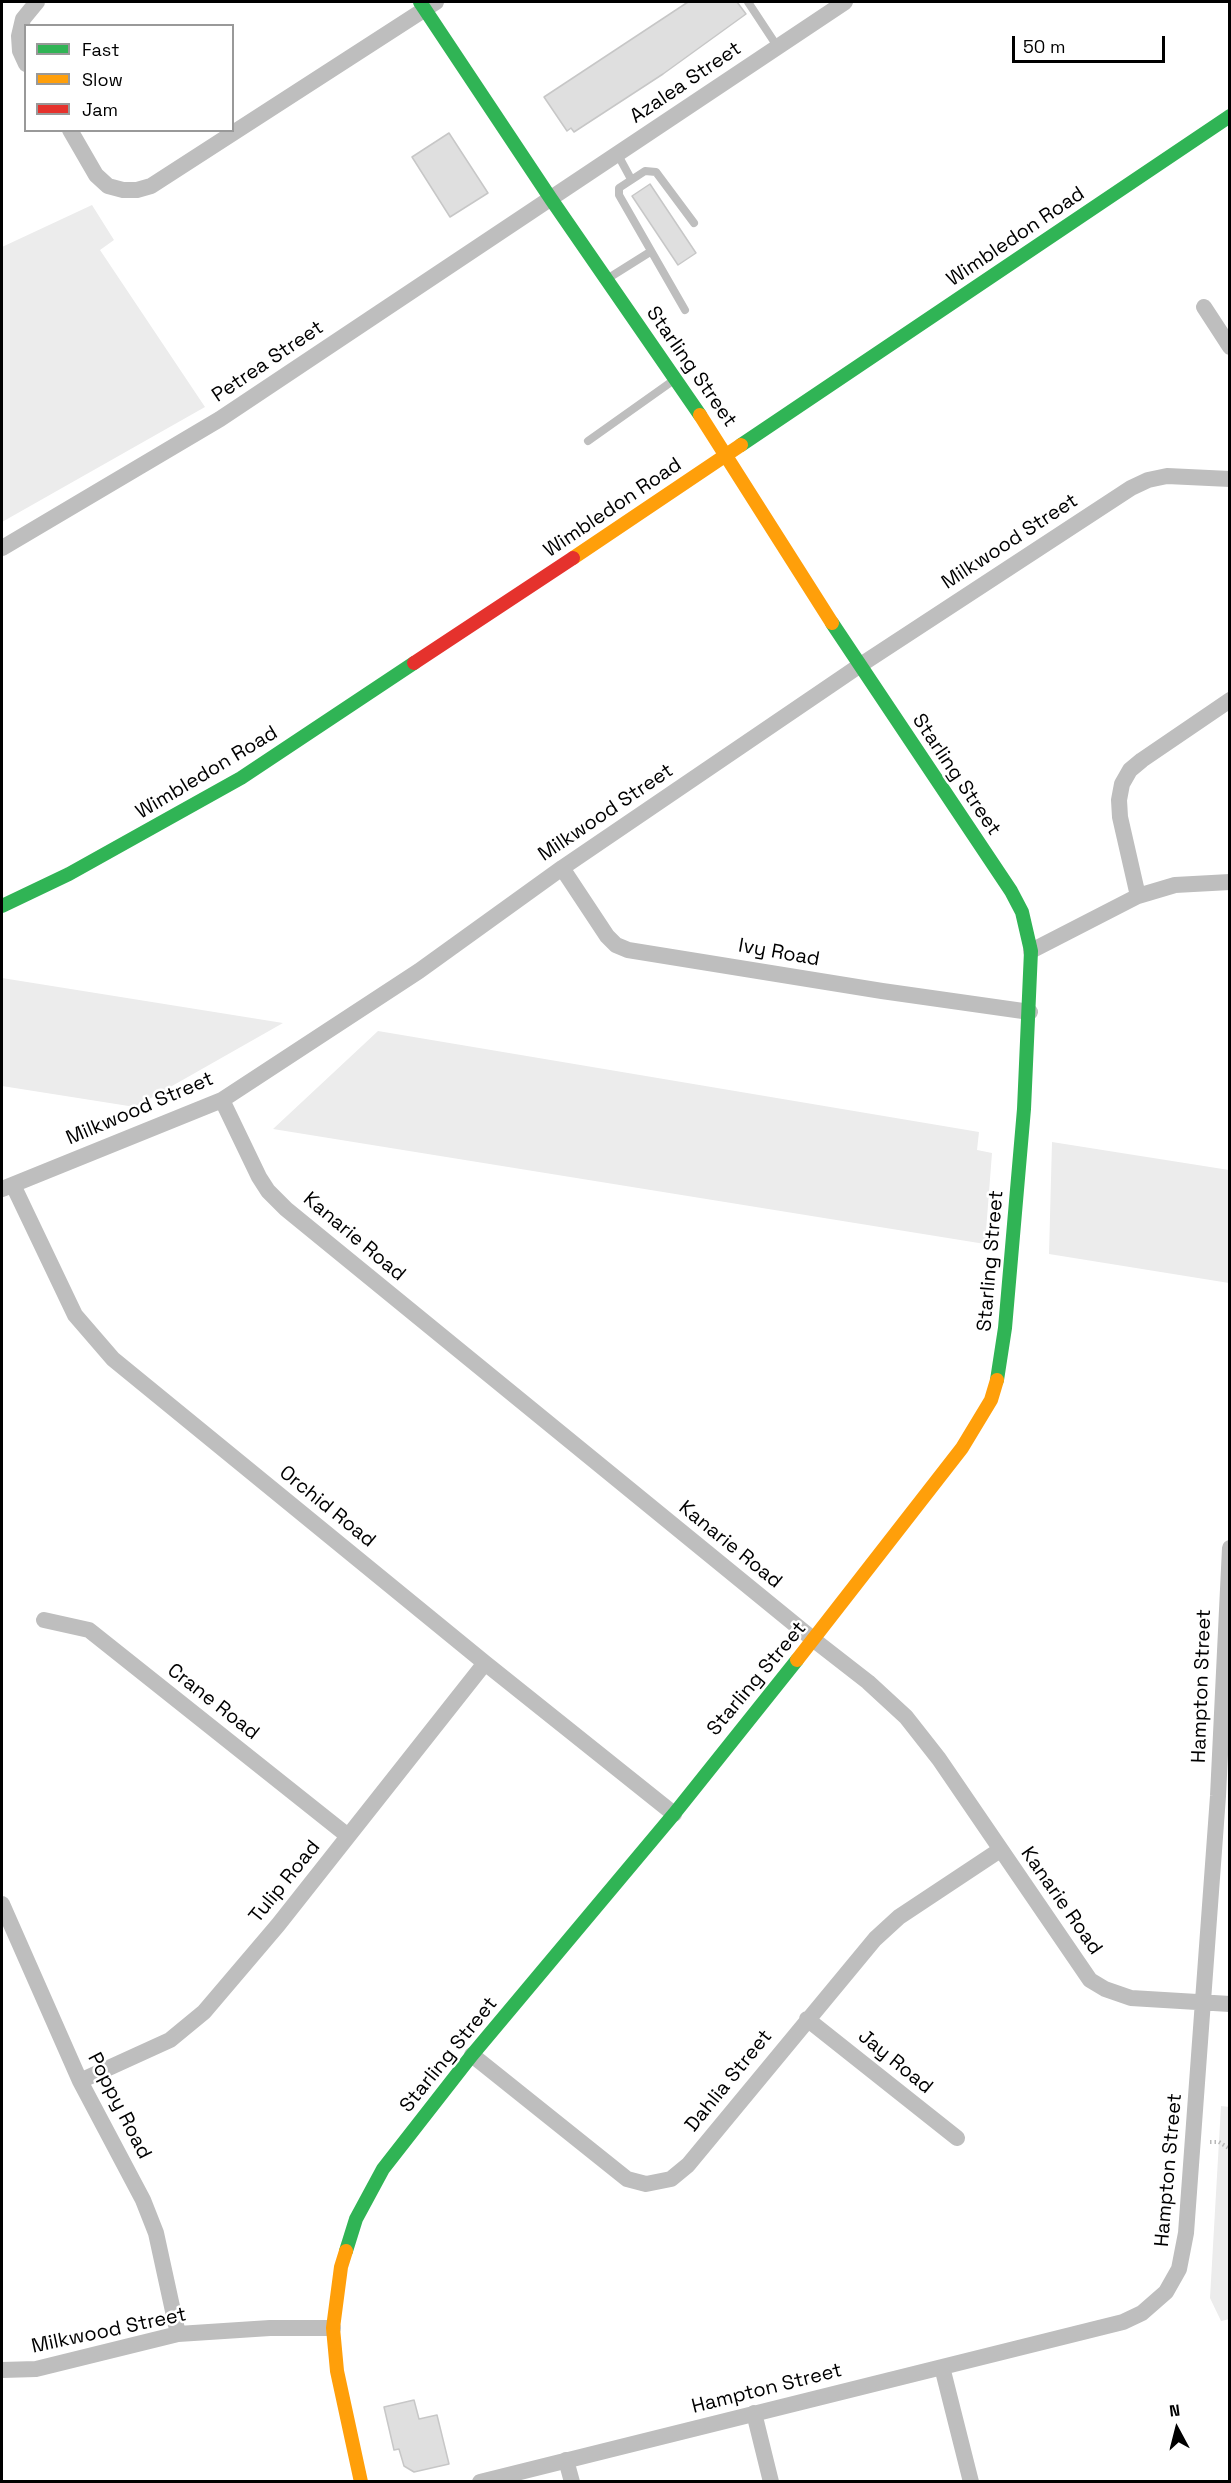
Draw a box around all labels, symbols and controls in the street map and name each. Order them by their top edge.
legend [24,24,234,132]
scale bar [1015,24,1168,62]
text: 50 m [1023,35,1065,58]
street label: Azalea Street [626,37,746,129]
text: Fast [82,38,119,61]
text: Slow [82,68,123,91]
text: Jam [82,98,118,121]
street label: Wimbledon Road [943,182,1089,292]
street label: Starling Street [641,302,741,432]
street label: Petrea Street [208,316,328,408]
street label: Wimbledon Road [540,453,686,563]
street label: Milkwood Street [937,489,1083,595]
street label: Starling Street [906,710,1006,840]
street label: Wimbledon Road [132,721,282,825]
street label: Milkwood Street [534,759,678,867]
street label: Ivy Road [736,934,822,972]
street label: Milkwood Street [63,1067,217,1151]
street label: Kanarie Road [298,1187,410,1287]
street label: Starling Street [973,1189,1009,1333]
street label: Orchid Road [274,1461,380,1553]
street label: Kanarie Road [674,1496,786,1594]
street label: Hampton Street [1187,1609,1217,1763]
street label: Starling Street [702,1617,812,1741]
street label: Crane Road [162,1659,264,1745]
street label: Tulip Road [244,1836,326,1928]
street label: Kanarie Road [1015,1843,1107,1959]
street label: Starling Street [395,1992,503,2118]
street label: Dahlia Street [680,2025,778,2137]
street label: Jay Road [853,2025,937,2099]
street label: Poppy Road [82,2049,156,2163]
street label: Hampton Street [1150,2092,1188,2248]
street label: Milkwood Street [29,2303,189,2359]
street label: Hampton Street [689,2359,845,2419]
north arrow [1147,2399,1207,2459]
text: N [1168,2400,1181,2422]

